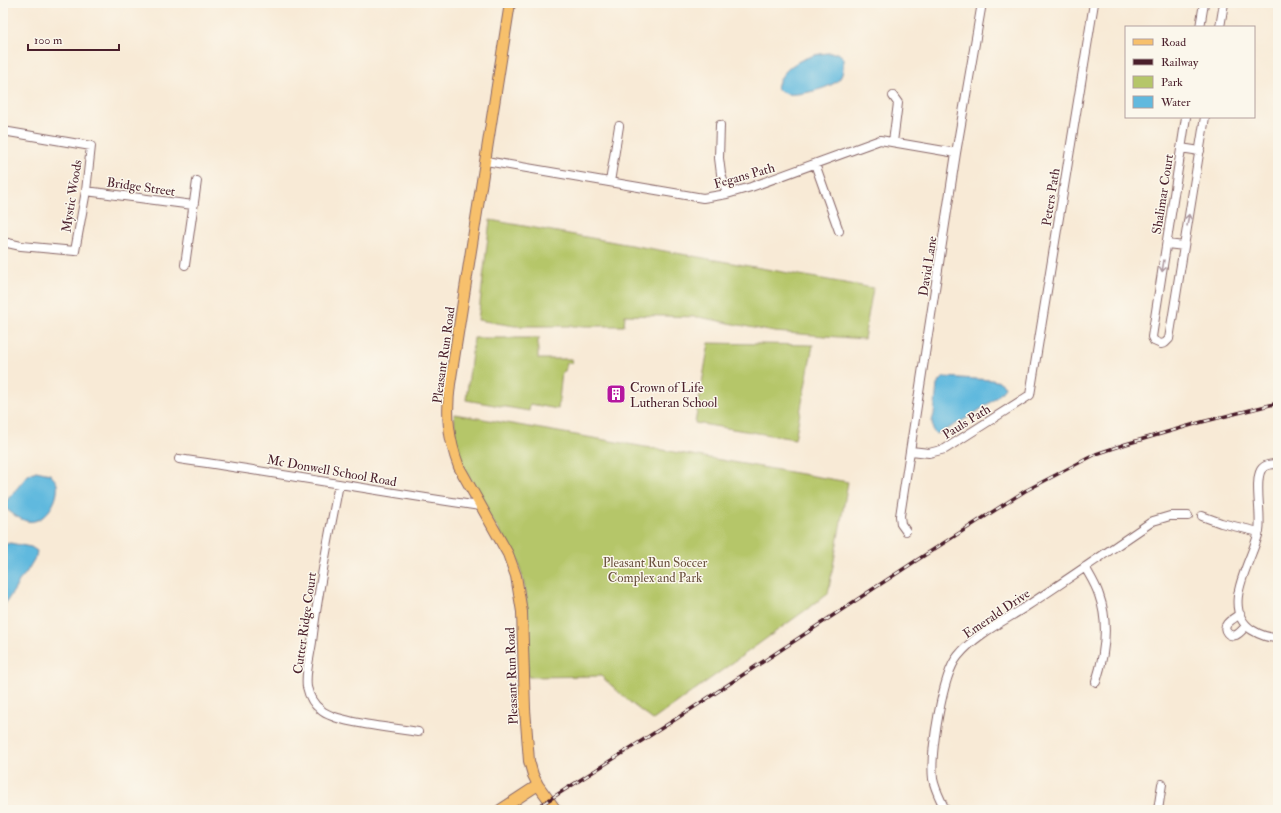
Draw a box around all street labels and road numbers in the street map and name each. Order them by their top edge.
street label: Shalimar Court [1149,153,1177,235]
street label: Mystic Woods [58,158,87,234]
street label: Fegans Path [712,160,777,192]
street label: Peters Path [1039,167,1063,227]
street label: Bridge Street [106,174,176,200]
street label: David Lane [915,234,941,297]
street label: Pleasant Run Road [429,305,459,405]
street label: Pauls Path [940,401,994,443]
street label: Mc Donwell School Road [266,452,399,490]
street label: Cutter Ridge Court [290,571,320,675]
street label: Emerald Drive [960,585,1034,642]
street label: Pleasant Run Road [502,626,522,725]

